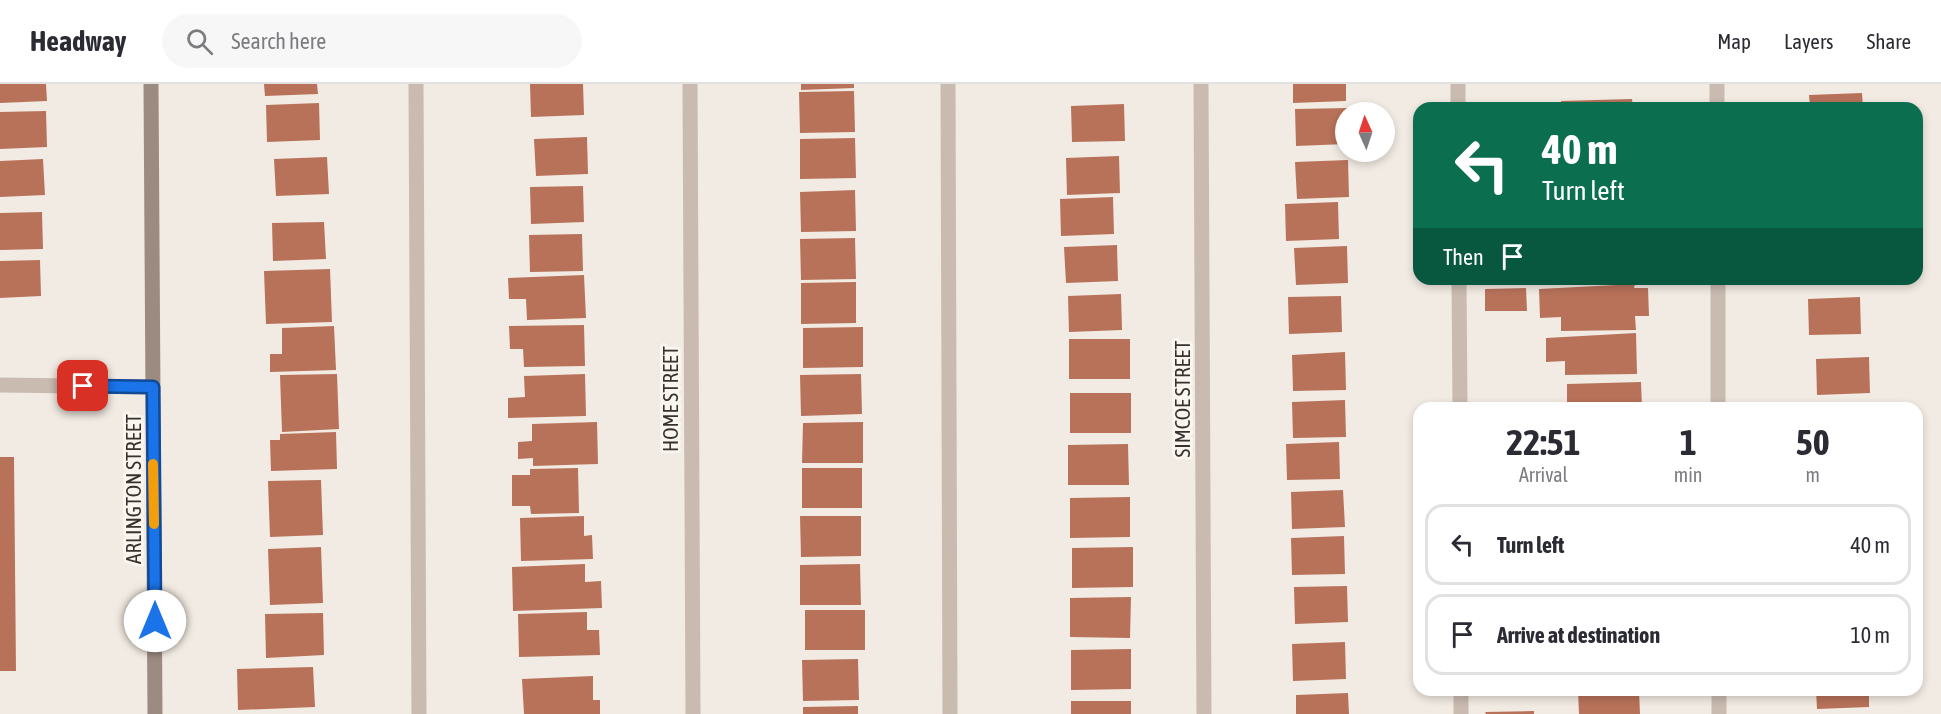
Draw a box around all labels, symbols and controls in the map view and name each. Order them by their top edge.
search box [162,14,582,68]
text: Headway [30,25,126,57]
icon: search [183,25,216,58]
text: Search here [231,28,326,54]
text: Map [1717,29,1751,53]
text: Layers [1784,29,1834,53]
text: Share [1867,29,1911,53]
north arrow [1335,102,1395,162]
map controls [1335,102,1395,162]
text: 40 m [1542,125,1617,173]
icon: left [1443,126,1521,204]
text: Turn left [1542,175,1625,206]
icon: arrive [1496,240,1529,273]
text: Then [1443,244,1484,270]
street label: SIMCOE STREET [1170,340,1194,458]
street label: HOME STREET [658,346,682,452]
pin [57,360,108,411]
icon: arrive [66,369,99,402]
street label: ARLINGTON STREET [121,414,145,564]
text: 22:51 [1506,421,1580,463]
text: 1 [1680,421,1697,463]
text: 50 [1796,421,1830,463]
text: Arrival [1519,463,1568,486]
text: min [1674,463,1702,486]
text: m [1806,463,1820,486]
icon: left [1446,528,1479,561]
text: Turn left [1497,532,1564,558]
text: 40 m [1850,532,1890,558]
position arrow [123,589,187,653]
icon: arrive [1446,618,1479,651]
text: Arrive at destination [1497,622,1660,648]
text: 10 m [1850,622,1890,648]

